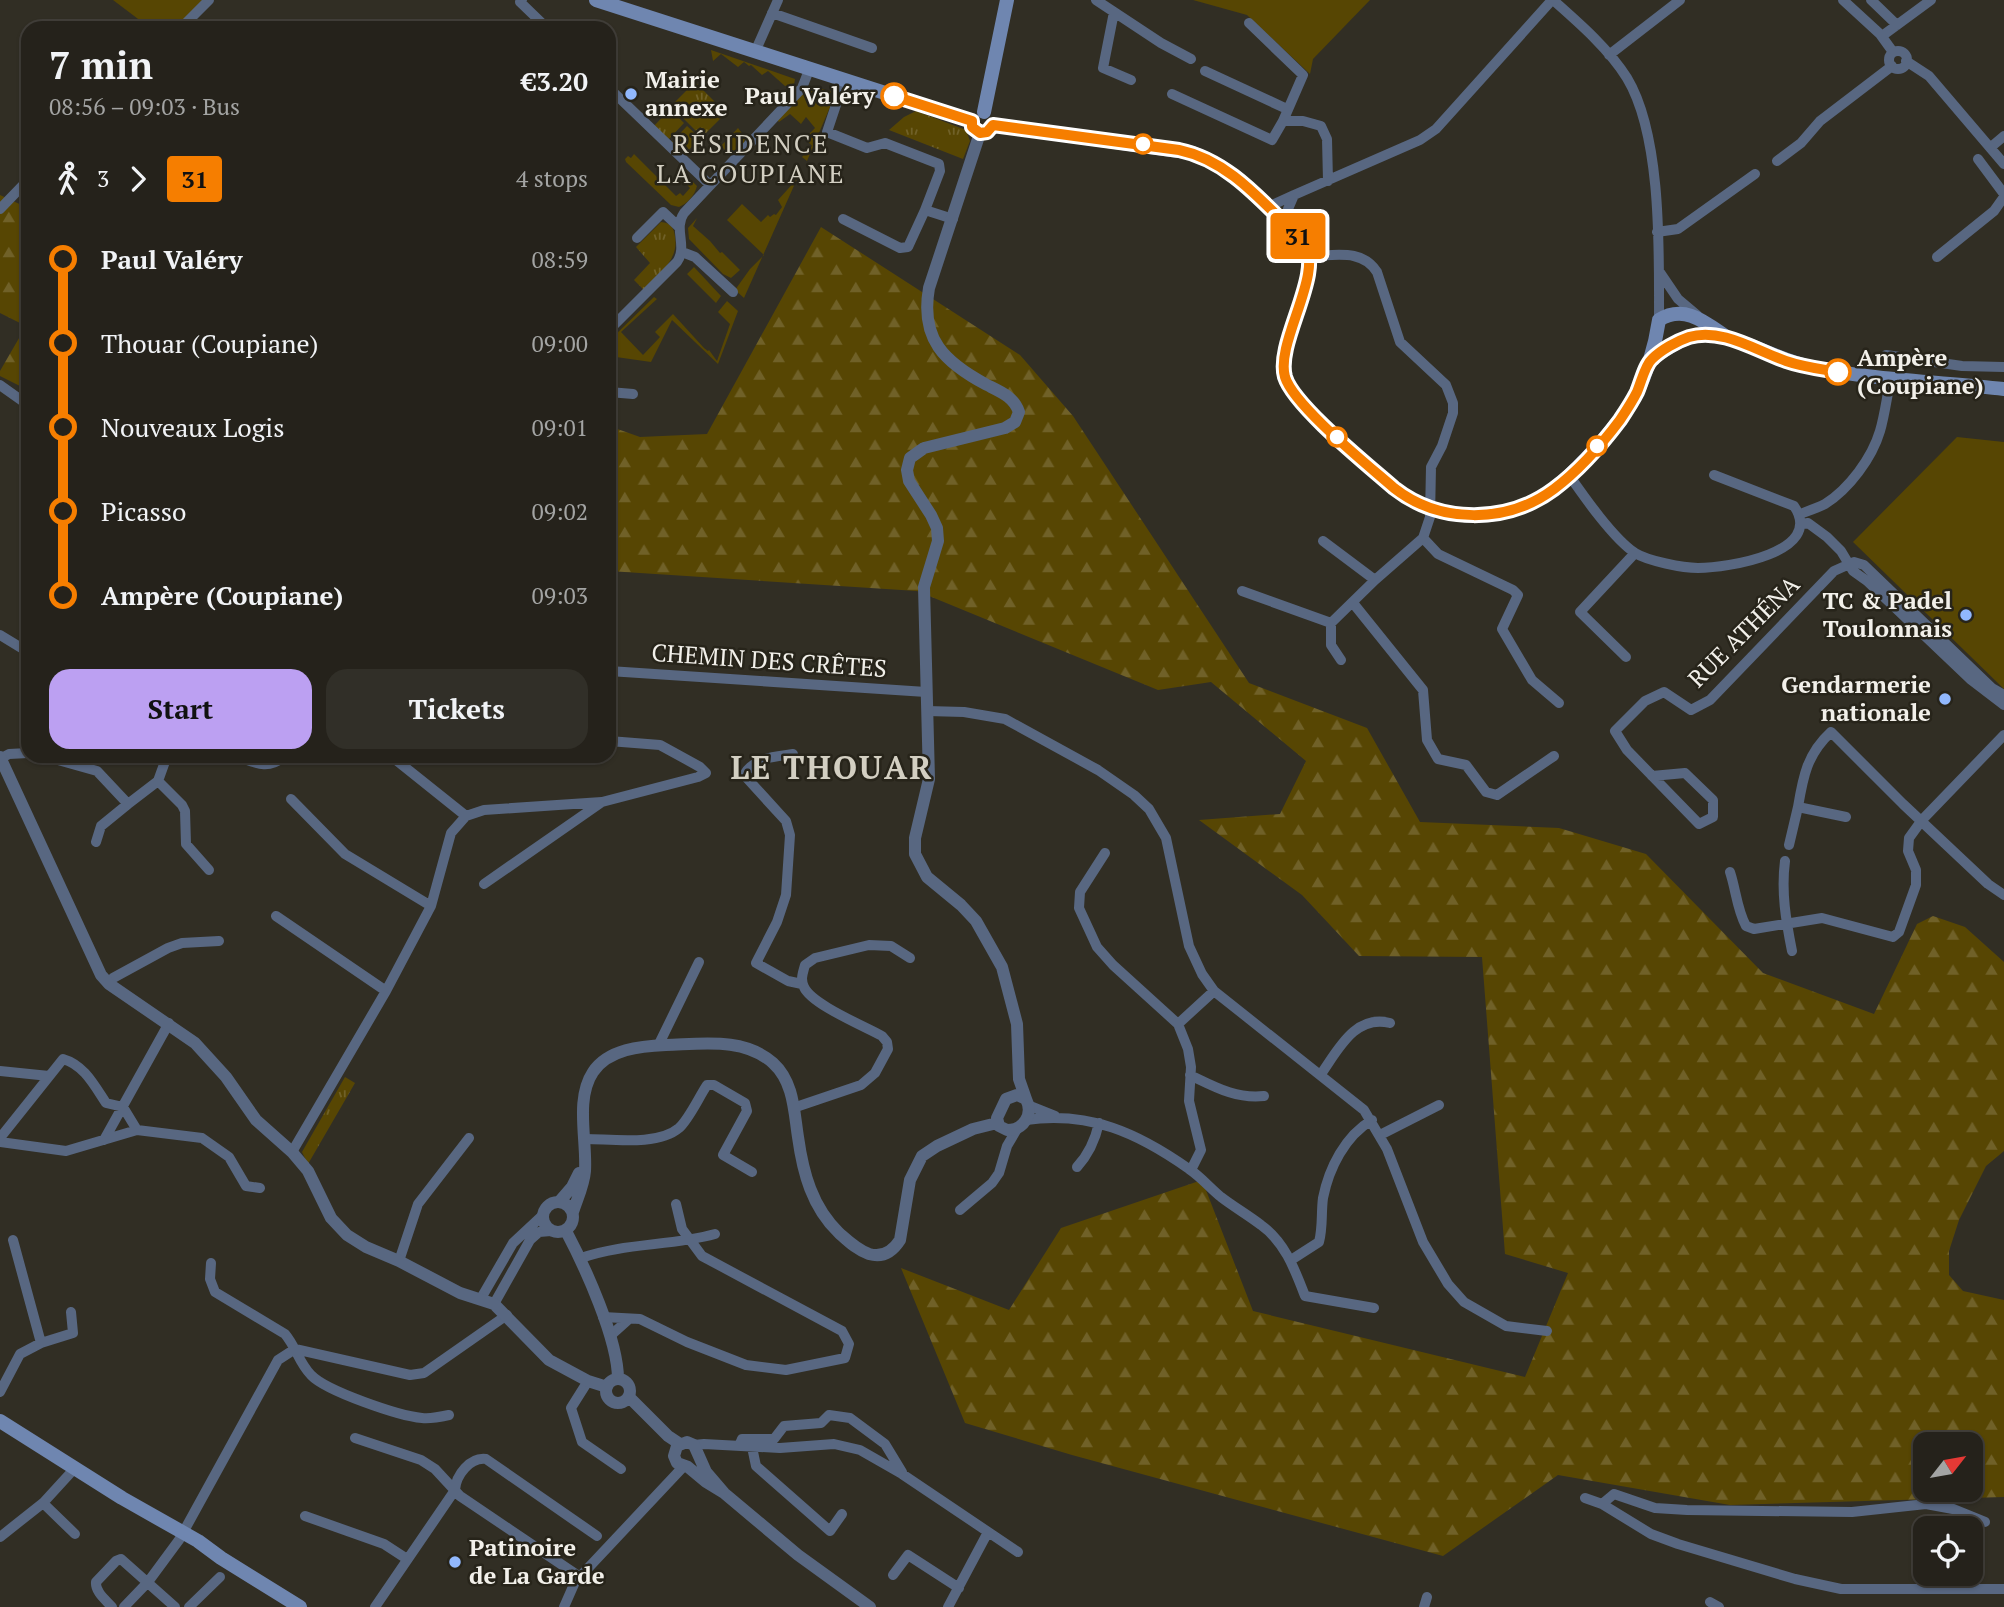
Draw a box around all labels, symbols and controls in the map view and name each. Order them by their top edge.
text: 7 min [49,40,153,90]
place label: Mairie annexe [645,63,728,123]
text: €3.20 [522,64,588,98]
place label: Paul Valéry [744,79,876,111]
marker: Paul Valéry [881,83,907,109]
marker: Mairie annexe [623,86,639,102]
text: 08:56 – 09:03 · Bus [49,91,240,122]
district label: RÉSIDENCE LA COUPIANE [656,126,846,190]
unlabelled marker [1133,134,1153,154]
icon: walk [49,160,87,198]
icon: forward [119,160,157,198]
text: 3 [97,163,109,194]
text: 31 [181,163,208,195]
text: 4 stops [516,163,588,194]
line badge: 31 [1266,213,1330,259]
text: 31 [1284,220,1312,252]
text: Paul Valéry [101,242,242,276]
text: 08:59 [531,244,588,275]
text: Thouar (Coupiane) [101,326,319,360]
text: 09:00 [531,328,588,359]
place label: Ampère (Coupiane) [1857,341,1984,401]
marker: Ampère (Coupiane) [1825,359,1851,385]
text: Nouveaux Logis [101,410,284,444]
text: 09:01 [531,412,588,443]
unlabelled marker [1327,427,1347,447]
unlabelled marker [1587,436,1607,456]
text: Picasso [101,494,186,528]
text: 09:02 [531,496,588,527]
street label: RUE ATHÉNA [1681,568,1806,694]
text: Ampère (Coupiane) [101,578,343,612]
text: 09:03 [531,580,588,611]
place label: TC & Padel Toulonnais [1823,584,1952,644]
marker: TC & Padel Toulonnais [1958,607,1974,623]
street label: CHEMIN DES CRÊTES [650,636,888,684]
place label: Gendarmerie nationale [1781,668,1931,728]
button: Start [49,669,312,749]
button: Tickets [326,669,588,749]
marker: Gendarmerie nationale [1937,691,1953,707]
district label: LE THOUAR [730,746,934,788]
north arrow [1913,1432,1983,1502]
map controls [1913,1432,1983,1586]
button: locate [1913,1516,1983,1586]
place label: Patinoire de La Garde [469,1531,605,1591]
marker: Patinoire de La Garde [447,1554,463,1570]

